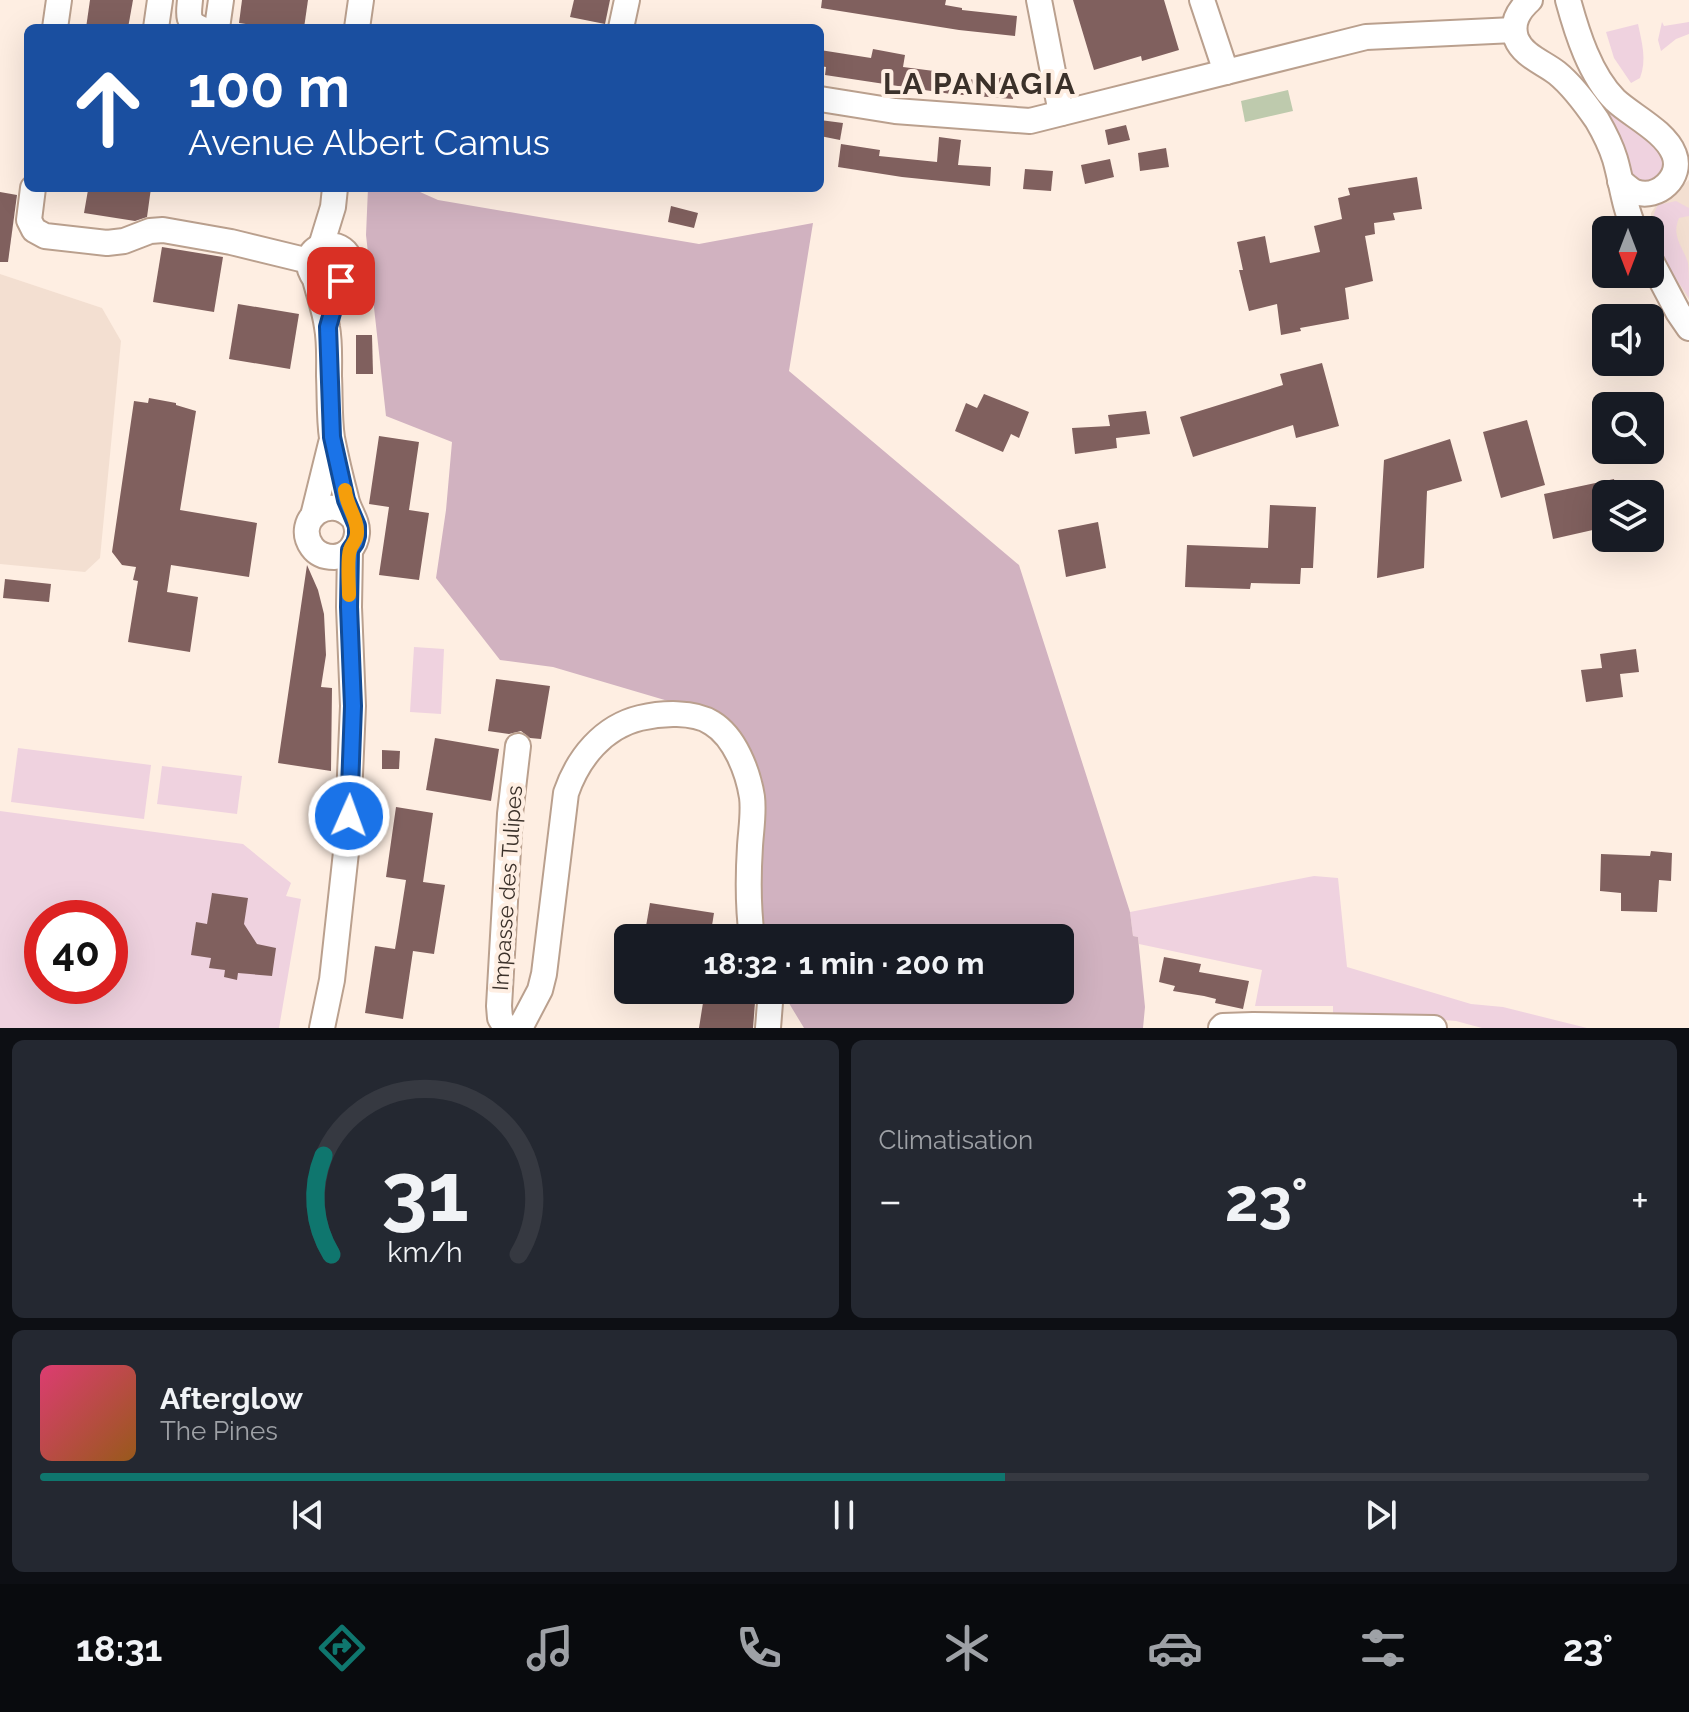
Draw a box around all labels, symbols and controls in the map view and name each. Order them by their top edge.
text: 100 m [188,54,350,120]
icon: ahead [56,56,160,160]
district label: LA PANAGIA [883,66,1077,101]
text: Avenue Albert Camus [188,121,550,163]
north arrow [1592,216,1664,288]
map controls [1592,216,1664,552]
pin [307,247,375,315]
icon: arrive [319,259,363,303]
button: sound [1592,304,1664,376]
button: search [1592,392,1664,464]
button: layers [1592,480,1664,552]
position arrow [307,774,391,858]
street label: Impasse des Tulipes [487,784,527,992]
speed limit sign: 40 [24,900,128,1004]
text: 18:32 · 1 min · 200 m [704,946,984,981]
text: Climatisation [879,1125,1033,1155]
text: 31 [381,1143,469,1240]
text: 23° [1225,1165,1308,1235]
text: − [879,1175,902,1226]
text: + [1631,1175,1649,1226]
text: km/h [388,1235,463,1269]
text: Afterglow [160,1381,303,1416]
text: The Pines [160,1416,278,1446]
icon: previous [286,1493,330,1537]
icon: pause [822,1493,866,1537]
icon: next [1359,1493,1403,1537]
icon: directions [314,1620,370,1676]
icon: music [522,1620,578,1676]
icon: phone [731,1620,787,1676]
icon: climate [939,1620,995,1676]
icon: car [1147,1620,1203,1676]
icon: filters [1355,1620,1411,1676]
text: 18:31 [76,1627,162,1669]
text: 23° [1563,1627,1613,1669]

